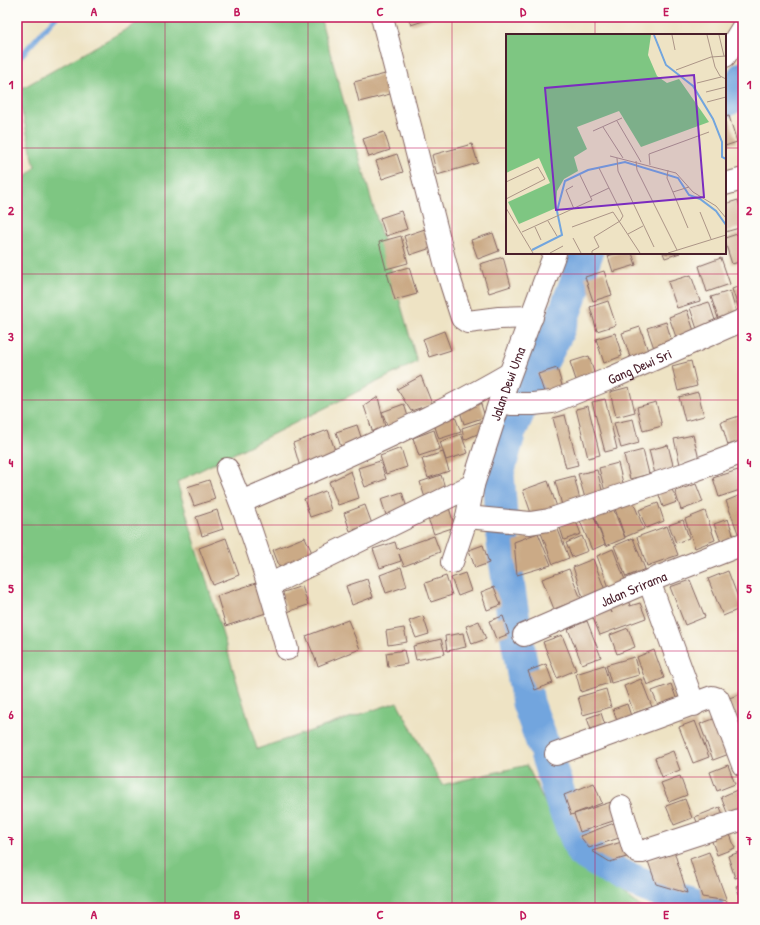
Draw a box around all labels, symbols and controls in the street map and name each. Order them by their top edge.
text: A [91,2,98,20]
text: B [234,2,241,20]
text: C [376,2,384,20]
text: D [520,2,527,20]
text: E [663,2,669,20]
inset map [506,34,726,254]
text: 1 [9,75,14,93]
text: 1 [747,75,752,93]
text: 2 [8,201,15,219]
text: 2 [746,201,753,219]
text: 3 [8,327,14,345]
text: 3 [746,327,752,345]
street label: Jalan Dewi Uma [485,343,529,423]
street label: Gang Dewi Sri [604,343,674,388]
text: 4 [9,453,14,471]
text: 4 [747,453,752,471]
street label: Jalan Srirama [597,565,670,610]
text: 5 [8,579,14,597]
text: 5 [746,579,752,597]
text: 6 [8,705,14,723]
text: 6 [746,705,752,723]
text: 7 [7,831,15,849]
text: 7 [745,831,753,849]
text: A [91,905,98,923]
text: B [234,905,241,923]
text: C [376,905,384,923]
text: D [520,905,527,923]
text: E [663,905,669,923]

